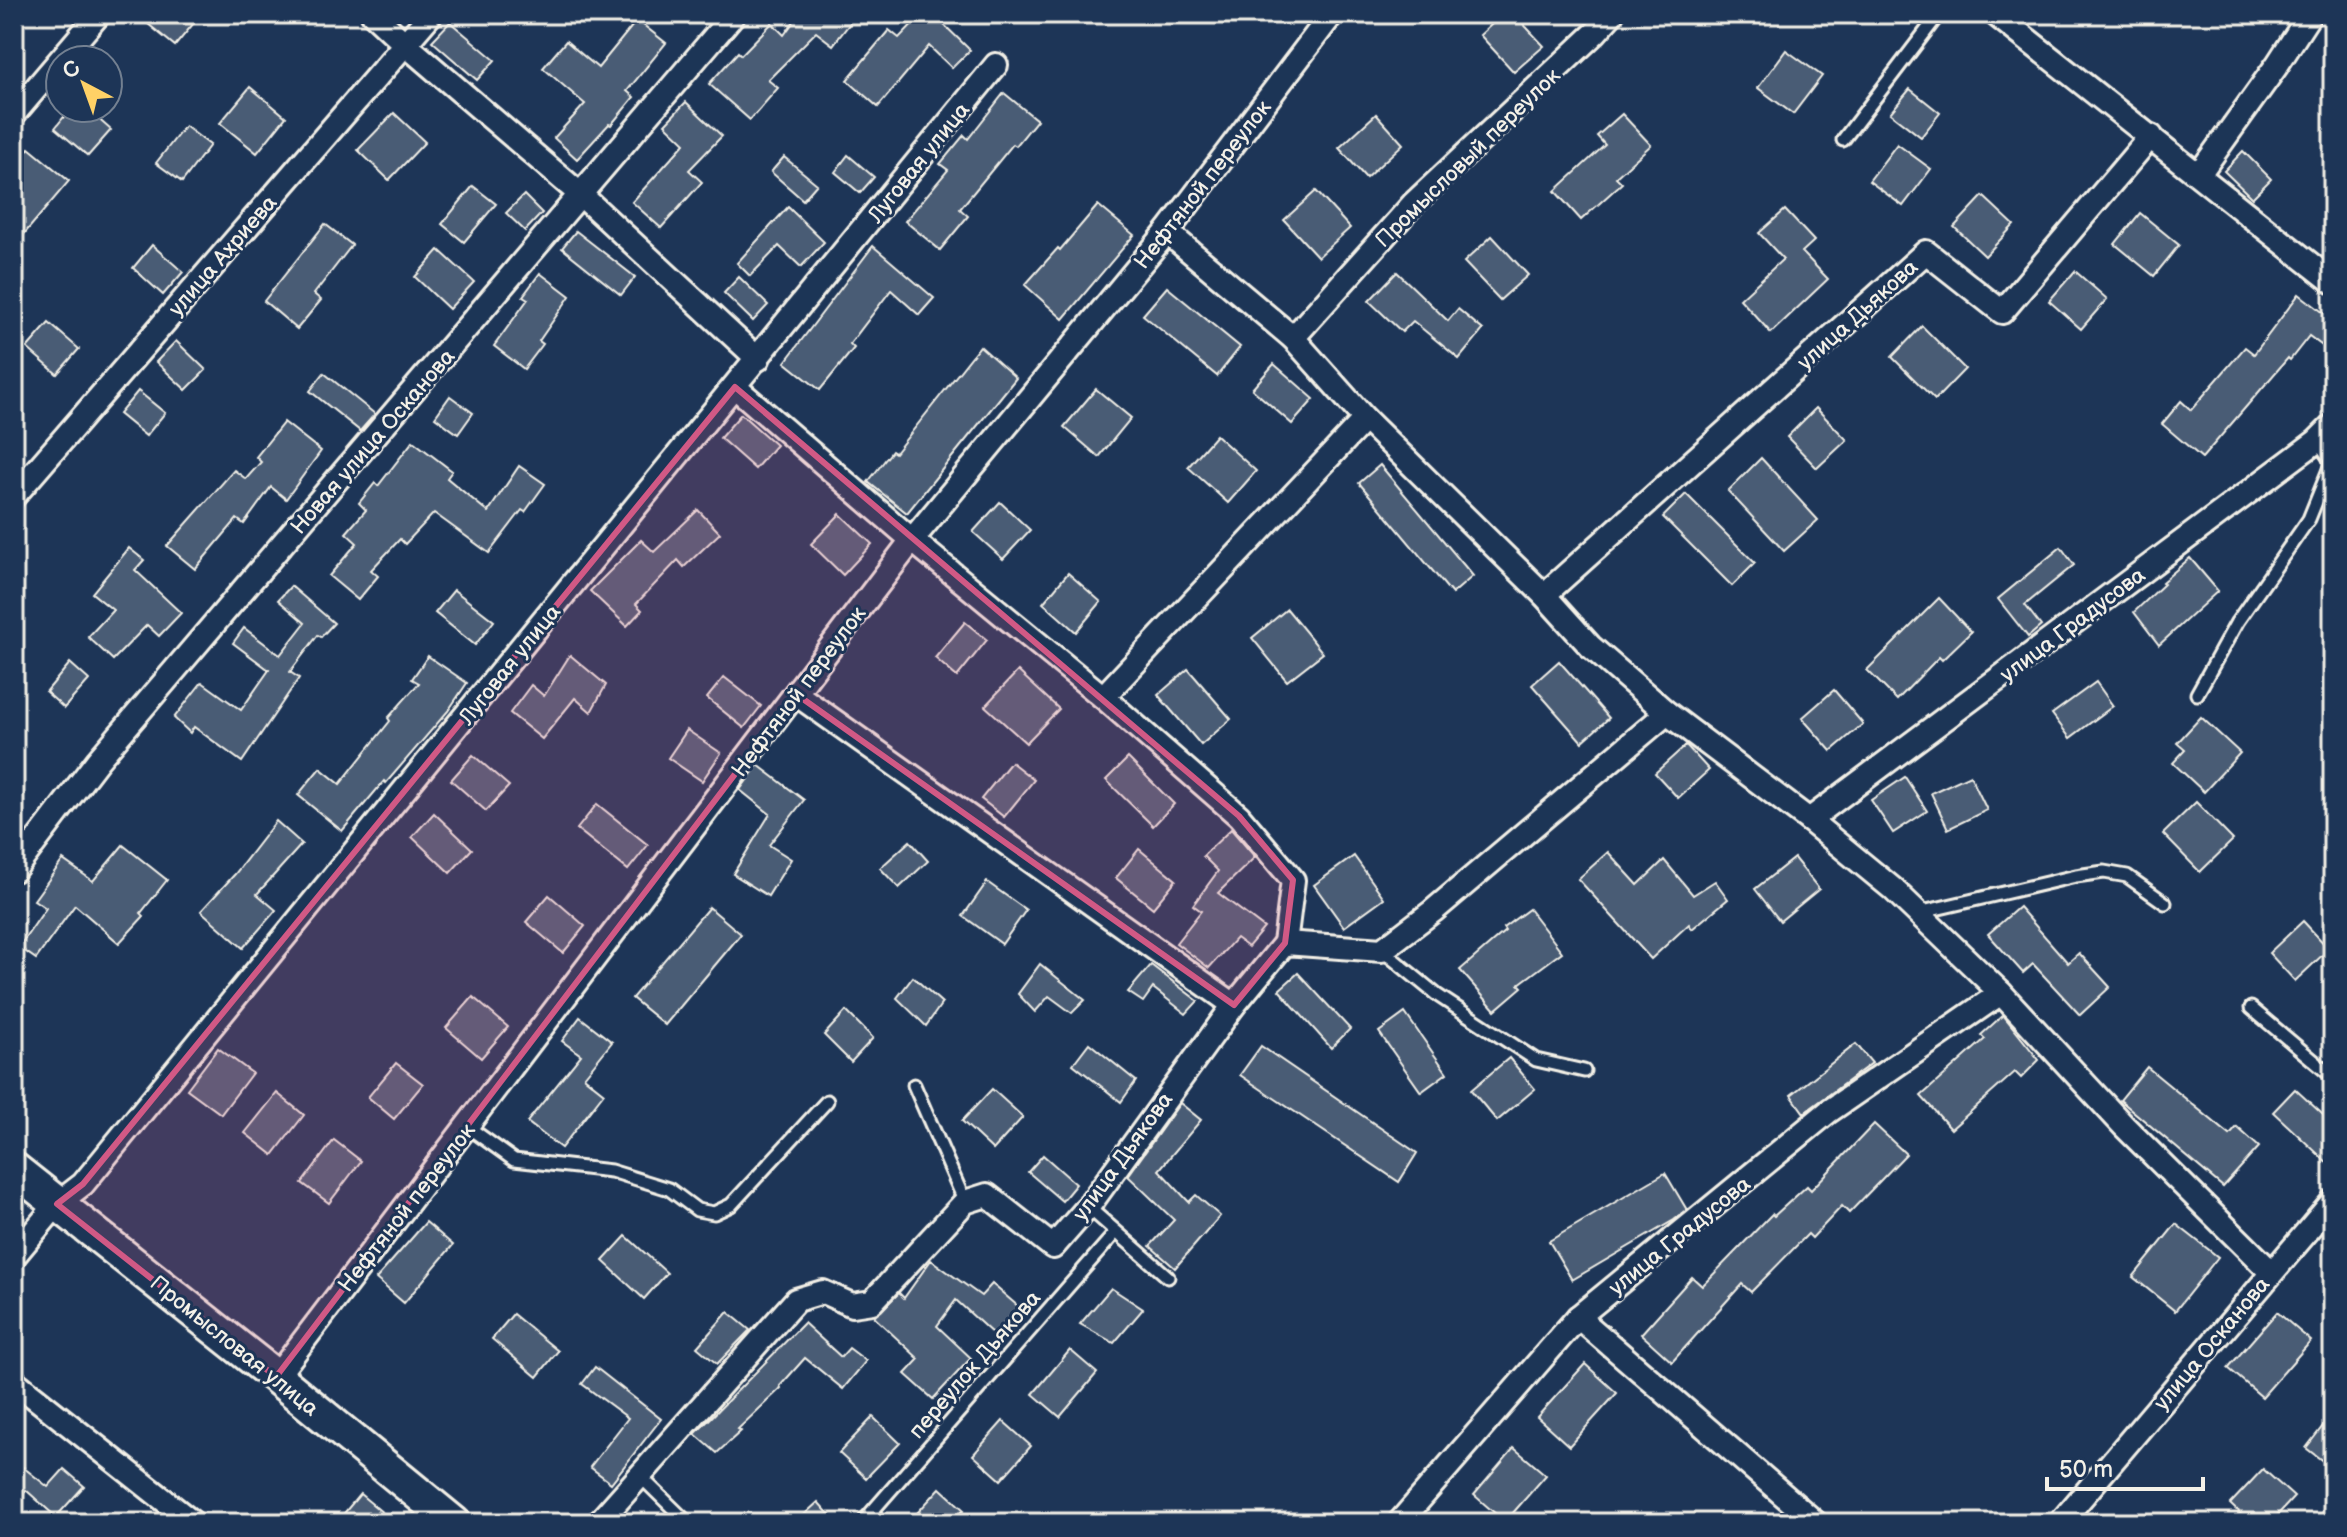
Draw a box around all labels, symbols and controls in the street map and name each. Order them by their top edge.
north arrow [44,44,124,124]
text: С [57,55,86,85]
street label: Промысловый переулок [1370,62,1566,254]
street label: Нефтяной переулок [1129,95,1278,275]
street label: Луговая улица [862,97,976,229]
street label: улица Ахриева [163,190,283,322]
street label: улица Дьякова [1792,254,1924,376]
street label: Новая улица Осканова [285,344,461,540]
street label: улица Градусова [1995,562,2151,689]
street label: Луговая улица [453,599,567,731]
street label: Нефтяной переулок [726,601,872,783]
street label: улица Дьякова [1067,1087,1179,1227]
street label: Нефтяной переулок [333,1118,482,1298]
street label: улица Градусова [1604,1171,1756,1302]
street label: Промысловая улица [144,1270,324,1422]
street label: улица Осканова [2148,1272,2276,1416]
street label: переулок Дьякова [903,1285,1047,1445]
scale bar [2047,1441,2203,1491]
text: 50 m [2059,1455,2113,1484]

